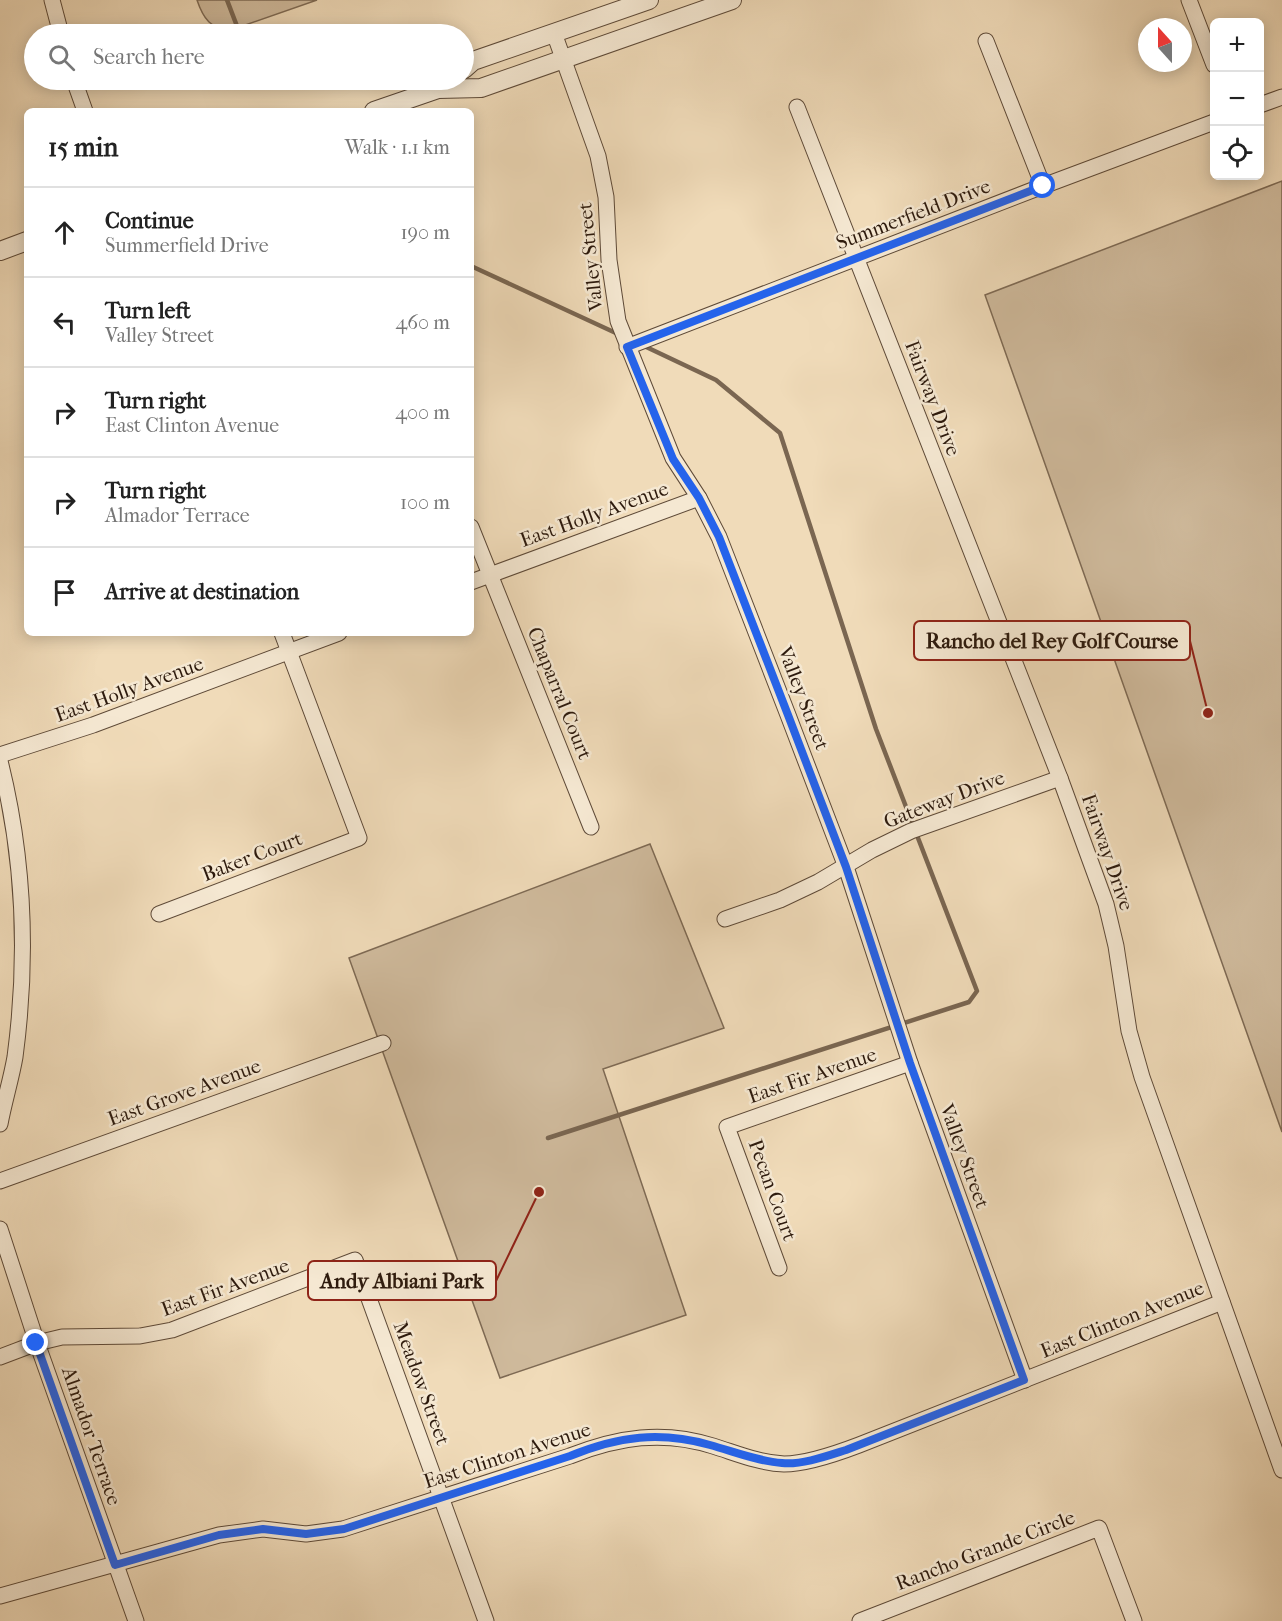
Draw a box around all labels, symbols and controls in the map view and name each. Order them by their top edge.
north arrow [1138,18,1192,72]
map controls [1210,18,1264,180]
button: + [1210,18,1264,72]
search box [24,24,474,90]
icon: search [45,41,78,74]
text: Search here [93,44,205,70]
button: − [1210,72,1264,126]
button: locate [1210,126,1264,180]
text: 15 min [48,132,118,163]
text: Walk · 1.1 km [345,136,450,159]
route start [1029,172,1055,198]
street label: Summerfield Drive [833,174,994,255]
street label: Valley Street [573,201,608,313]
text: Continue [105,208,194,234]
icon: ahead [48,216,81,249]
text: 190 m [400,221,450,244]
text: Summerfield Drive [105,234,269,257]
text: Turn left [105,298,191,324]
icon: left [48,306,81,339]
text: 460 m [395,311,450,334]
text: Valley Street [105,324,214,347]
street label: Fairway Drive [900,337,965,459]
text: Turn right [105,388,206,414]
icon: right [48,396,81,429]
text: 400 m [395,401,450,424]
text: East Clinton Avenue [105,414,279,437]
street label: East Holly Avenue [517,477,671,552]
text: Turn right [105,478,206,504]
icon: right [48,486,81,519]
text: 100 m [400,491,450,514]
text: Almador Terrace [105,504,250,527]
icon: arrive [48,576,81,609]
text: Arrive at destination [105,579,299,605]
callout: Rancho del Rey Golf Course [914,621,1190,660]
street label: Chaparral Court [523,624,597,763]
text: Rancho del Rey Golf Course [926,629,1179,653]
street label: Valley Street [773,642,834,753]
street label: East Holly Avenue [52,652,206,727]
street label: Gateway Drive [880,766,1008,833]
street label: Fairway Drive [1077,791,1138,914]
street label: Baker Court [199,827,306,886]
street label: East Fir Avenue [745,1043,879,1108]
street label: East Grove Avenue [105,1054,264,1131]
street label: Valley Street [935,1100,994,1211]
street label: Pecan Court [744,1136,801,1244]
street label: East Fir Avenue [158,1254,292,1321]
callout: Andy Albiani Park [308,1261,496,1300]
text: Andy Albiani Park [318,1269,485,1293]
street label: East Clinton Avenue [1037,1276,1207,1363]
street label: Meadow Street [389,1318,455,1448]
route end [22,1329,48,1355]
street label: Almador Terrace [57,1363,126,1508]
street label: East Clinton Avenue [421,1418,594,1493]
street label: Rancho Grande Circle [892,1506,1078,1595]

